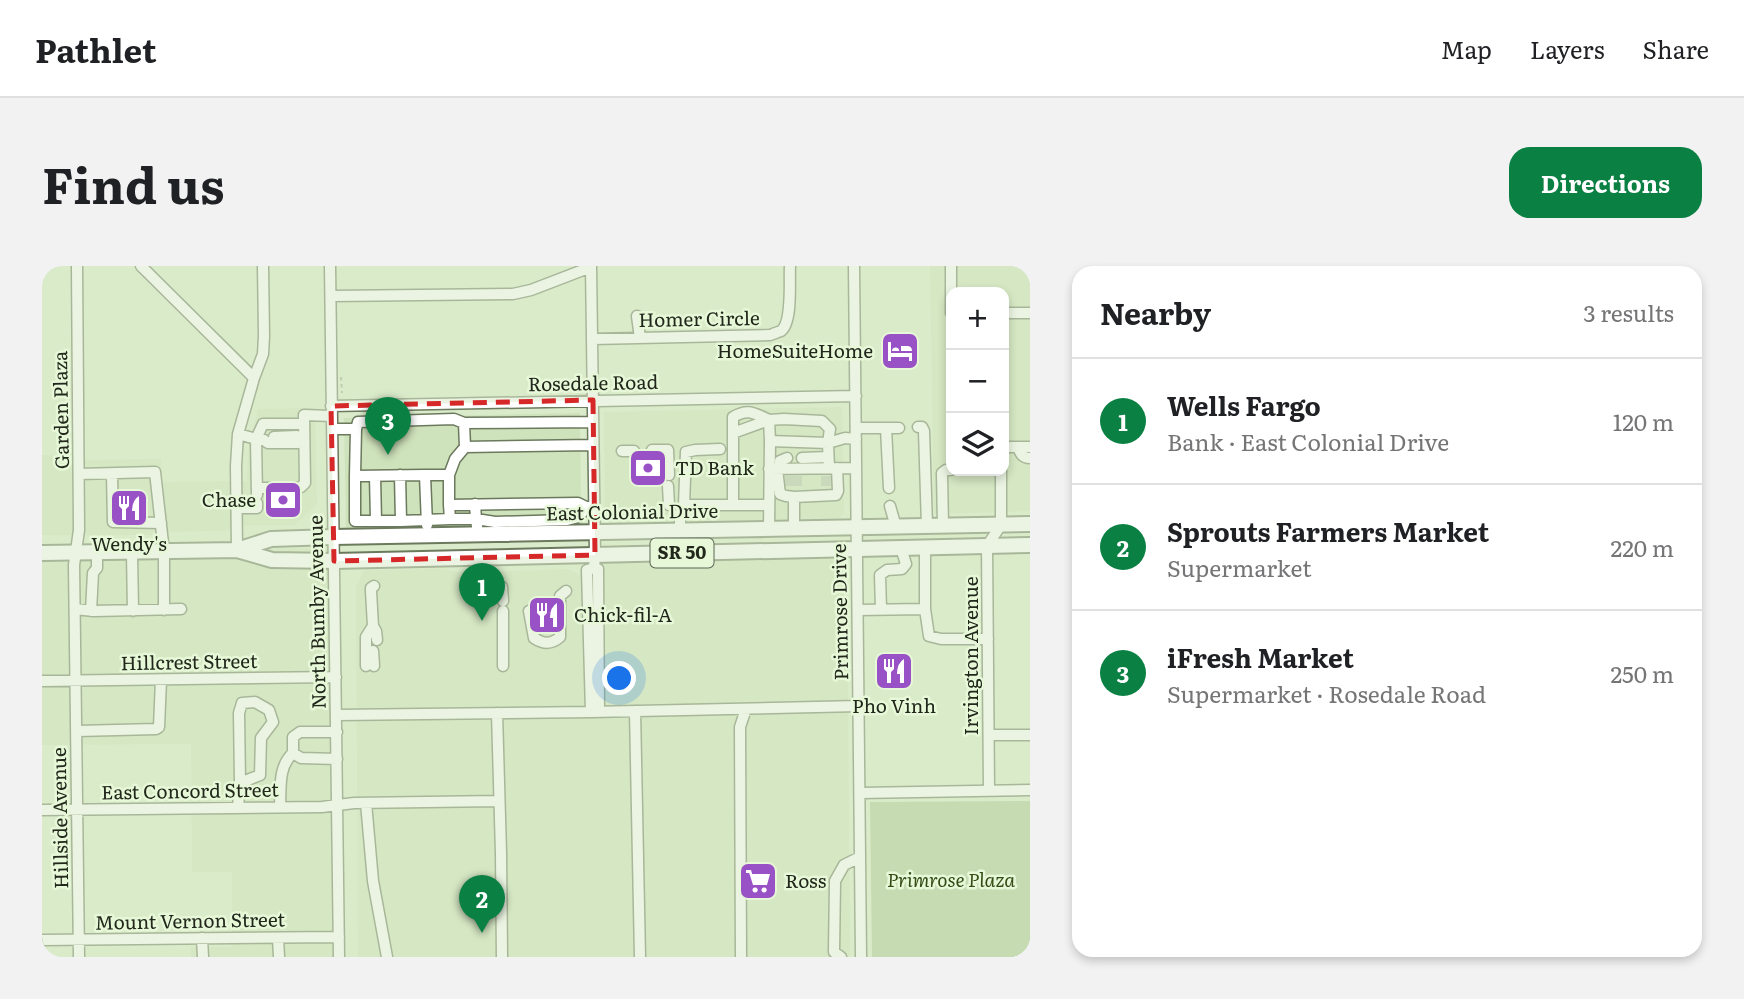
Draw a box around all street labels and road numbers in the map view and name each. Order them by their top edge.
street label: Homer Circle [638,303,760,333]
street label: Garden Plaza [45,350,75,469]
street label: Rosedale Road [528,367,659,397]
street label: East Colonial Drive [545,495,719,527]
street label: North Bumby Avenue [300,515,332,709]
road number: SR 50 [650,538,714,568]
street label: Primrose Drive [824,543,854,681]
street label: Irvington Avenue [956,576,984,736]
street label: Hillcrest Street [120,646,258,676]
street label: Hillside Avenue [44,747,74,889]
street label: East Concord Street [101,774,279,806]
street label: Mount Vernon Street [95,904,286,936]

